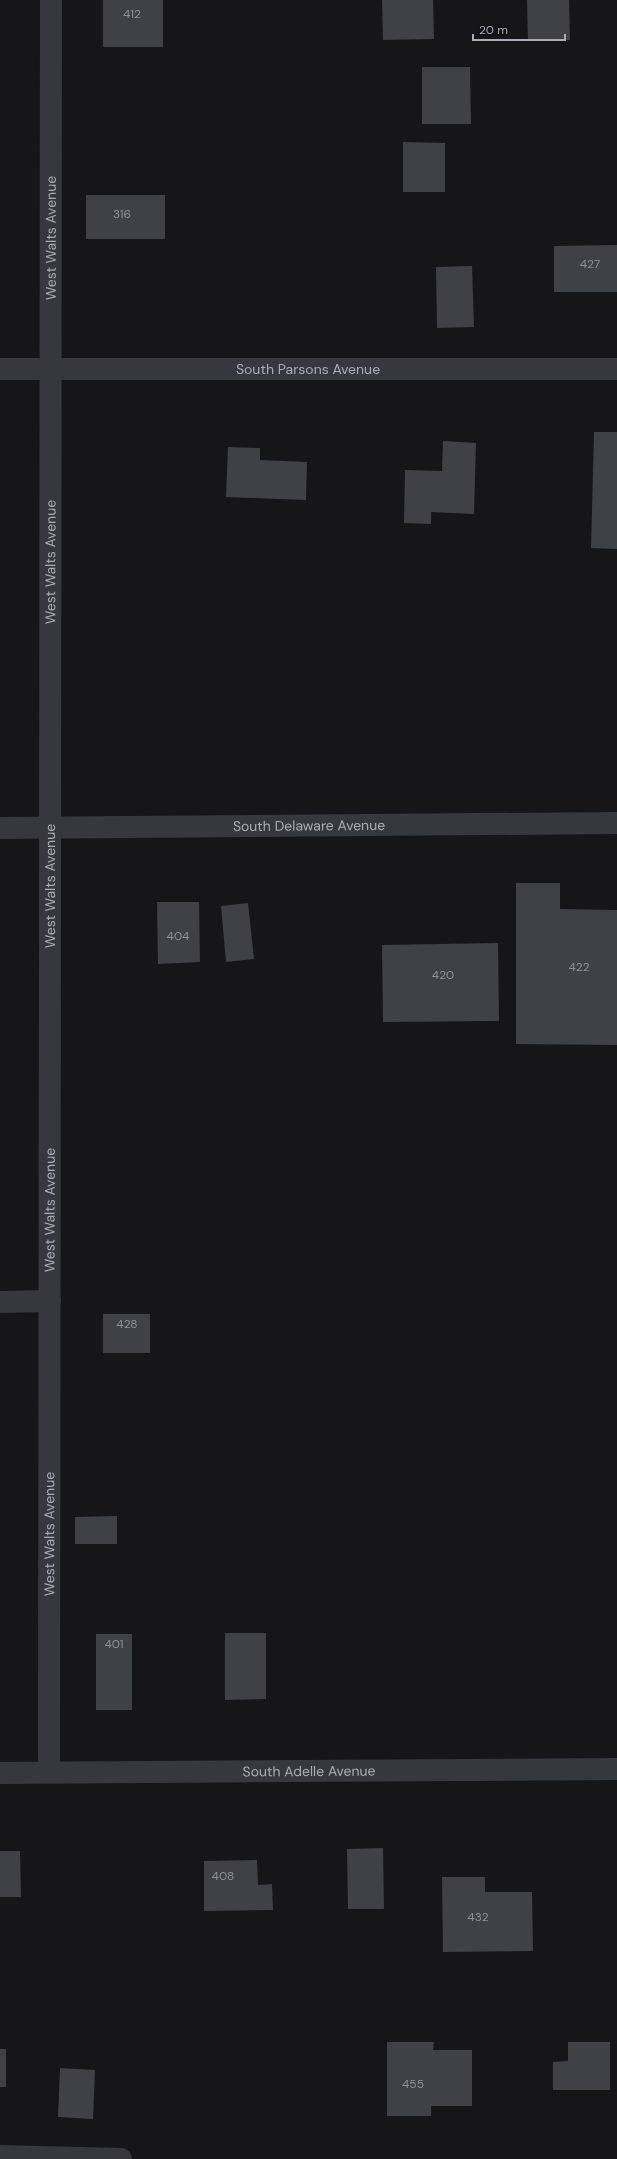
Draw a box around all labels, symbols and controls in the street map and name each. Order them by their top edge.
house number: 412 [123,6,141,22]
scale bar [473,16,565,42]
text: 20 m [479,22,508,38]
street label: West Walts Avenue [42,176,60,300]
house number: 316 [113,206,131,222]
house number: 427 [580,256,600,272]
street label: South Parsons Avenue [236,360,380,378]
street label: West Walts Avenue [41,500,59,624]
street label: South Delaware Avenue [233,816,385,835]
street label: West Walts Avenue [41,824,59,948]
house number: 404 [167,928,189,944]
house number: 422 [568,959,590,975]
house number: 420 [432,967,454,983]
street label: West Walts Avenue [41,1148,59,1272]
house number: 428 [116,1316,138,1332]
street label: West Walts Avenue [40,1472,58,1596]
house number: 401 [104,1636,124,1652]
street label: South Adelle Avenue [242,1762,376,1780]
house number: 408 [212,1868,234,1884]
house number: 432 [467,1909,489,1925]
house number: 455 [402,2076,424,2092]

